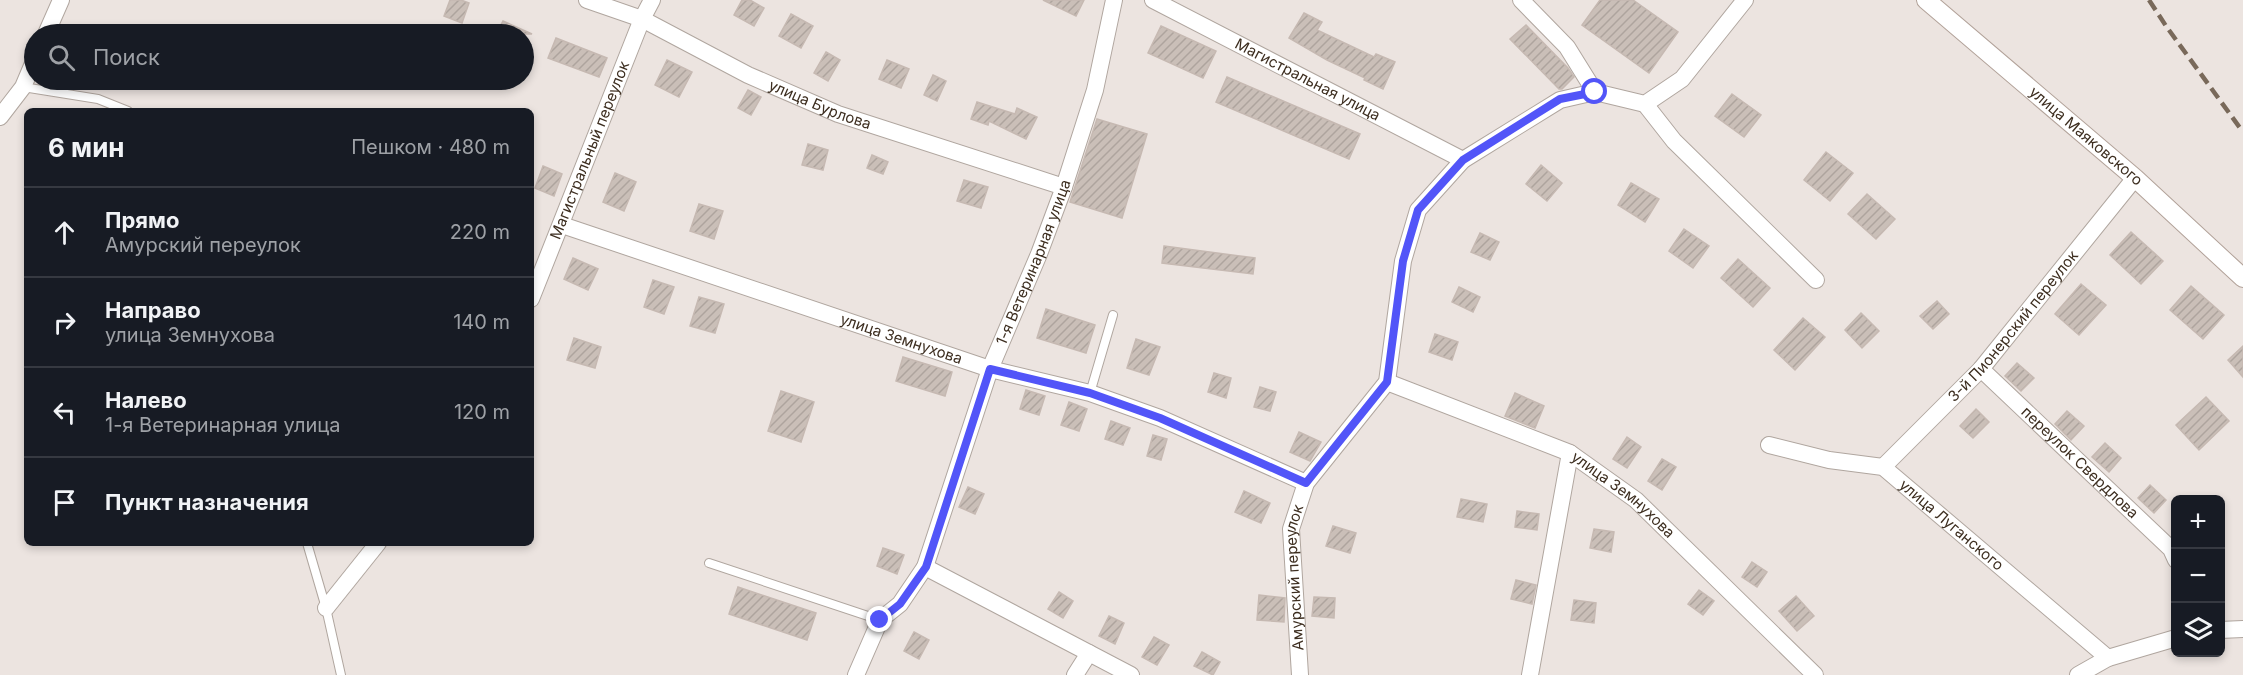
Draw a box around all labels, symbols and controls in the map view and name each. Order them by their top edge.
search box [24,24,534,90]
street label: Магистральная улица [1232,34,1384,125]
icon: search [45,41,78,74]
text: Поиск [93,44,160,70]
street label: Магистральный переулок [546,58,633,242]
street label: улица Бурлова [766,75,874,133]
route start [1581,78,1607,104]
street label: улица Маяковского [2026,82,2147,189]
text: 6 мин [48,132,125,163]
text: Пешком · 480 m [351,135,510,159]
street label: 1-я Ветеринарная улица [991,177,1075,348]
text: Прямо [105,207,179,233]
icon: ahead [48,216,81,249]
text: 220 m [450,220,510,244]
text: Амурский переулок [105,233,301,257]
street label: 3-й Пионерский переулок [1944,246,2082,406]
text: Направо [105,297,201,323]
icon: right [48,306,81,339]
street label: улица Земнухова [838,309,965,368]
text: 140 m [453,310,510,334]
text: улица Земнухова [105,323,275,347]
text: Налево [105,387,187,413]
icon: left [48,396,81,429]
text: 120 m [454,400,510,424]
street label: переулок Свердлова [2018,402,2143,522]
text: 1-я Ветеринарная улица [105,413,340,437]
street label: улица Земнухова [1568,447,1679,542]
street label: улица Луганского [1896,475,2008,574]
icon: arrive [48,486,81,519]
text: Пункт назначения [105,489,309,515]
map controls [2171,495,2225,657]
button: + [2171,495,2225,549]
street label: Амурский переулок [1281,502,1307,651]
button: − [2171,549,2225,603]
button: layers [2171,603,2225,657]
route end [866,606,892,632]

